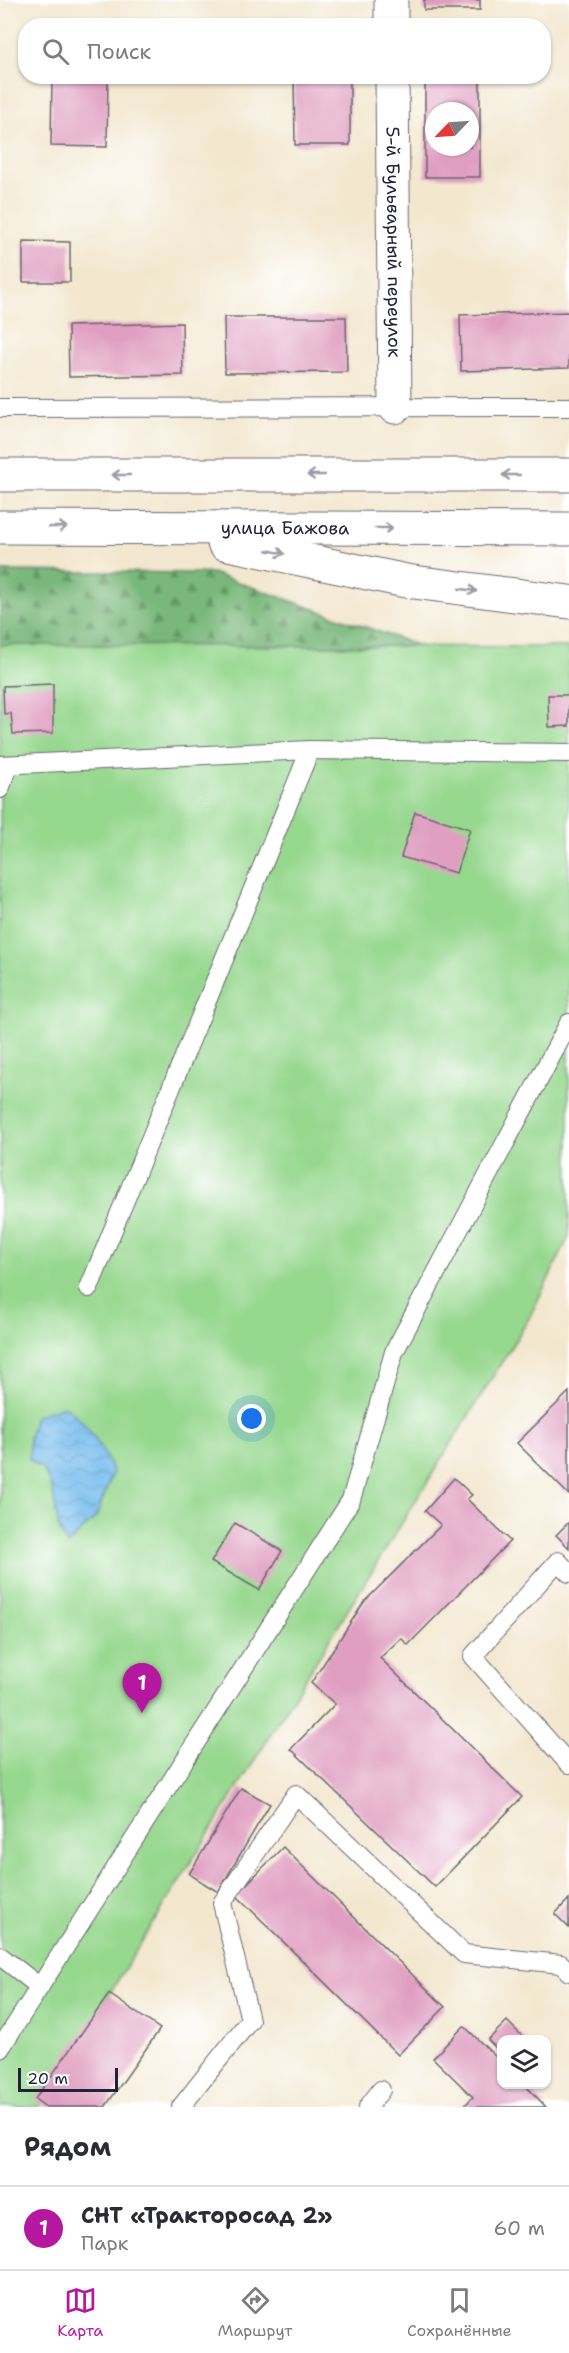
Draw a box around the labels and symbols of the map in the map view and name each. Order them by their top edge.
north arrow [425,102,479,156]
street label: 5-й Бульварный переулок [380,126,407,358]
one-way arrow [111,469,131,481]
one-way arrow [306,469,326,481]
one-way arrow [501,469,521,481]
street label: улица Бажова [221,516,349,540]
one-way arrow [48,521,68,533]
one-way arrow [373,522,393,534]
one-way arrow [266,547,286,558]
one-way arrow [457,584,477,595]
your location [237,1404,266,1433]
pin: 1 [122,1664,162,1713]
scale bar [18,2065,118,2092]

